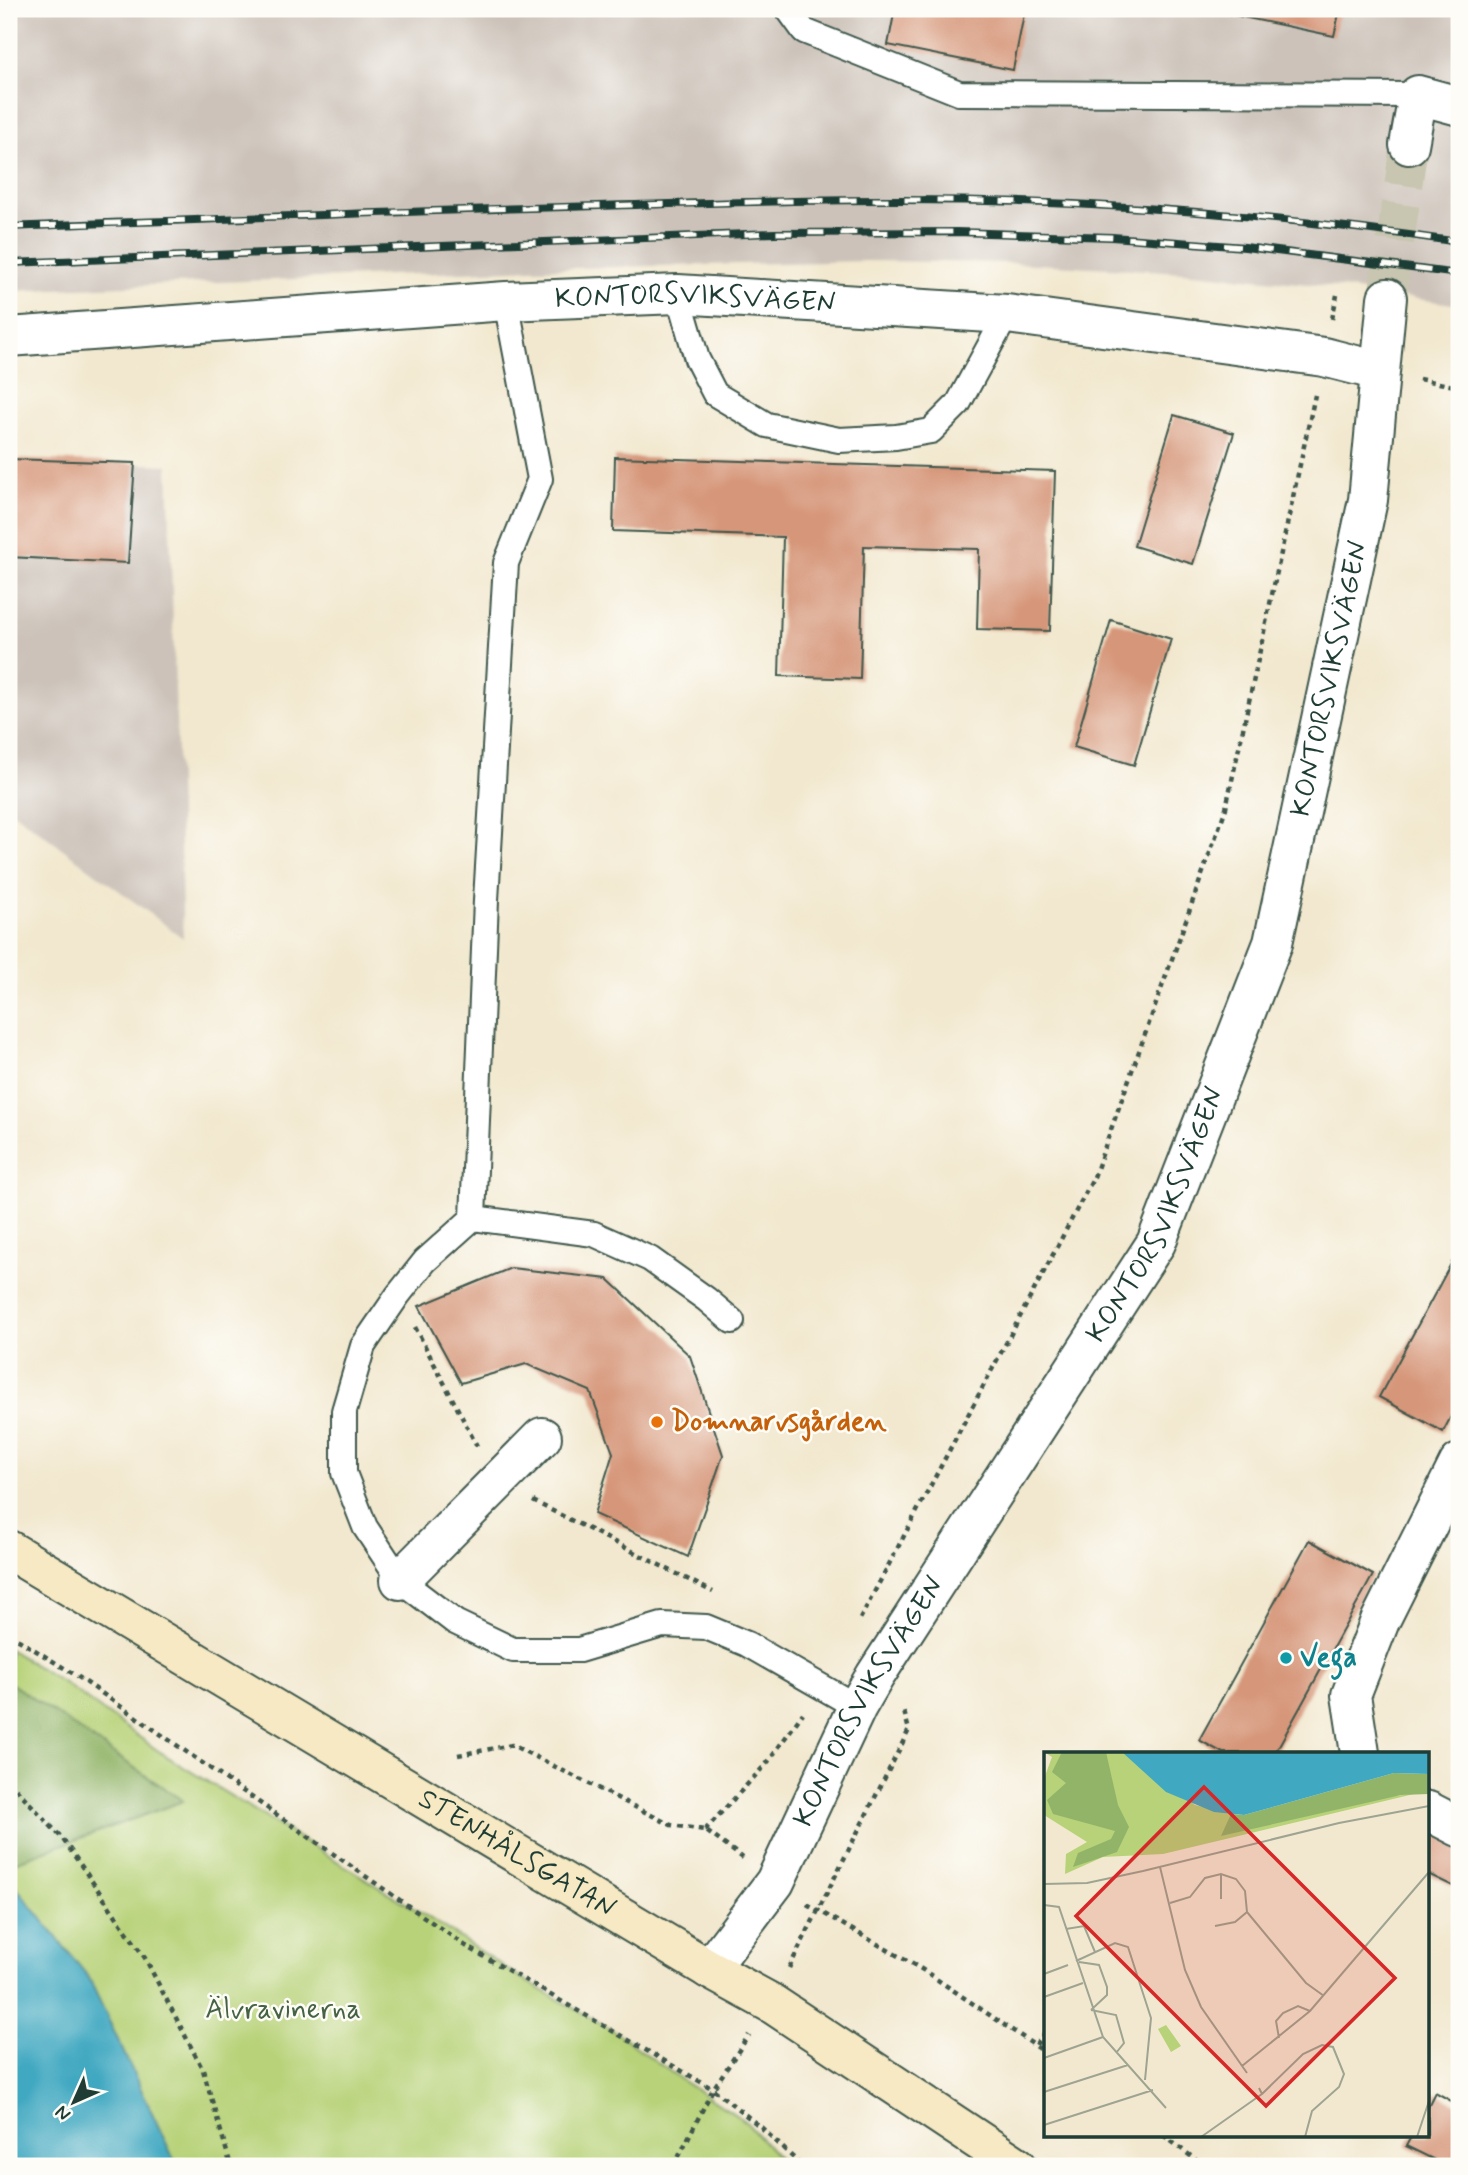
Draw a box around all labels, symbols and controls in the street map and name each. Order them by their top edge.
street label: KONTORSVIKSVÄGEN [554,275,837,322]
street label: KONTORSVIKSVÄGEN [1282,537,1377,820]
street label: KONTORSVIKSVÄGEN [1078,1081,1234,1350]
place label: Domnarvsgården [671,1404,888,1442]
marker: Domnarvsgården [649,1414,665,1430]
street label: KONTORSVIKSVÄGEN [785,1569,953,1833]
place label: Vega [1300,1640,1357,1680]
marker: Vega [1278,1650,1294,1666]
inset map [1044,1752,1430,2136]
street label: STENHÅLSGATAN [411,1781,623,1928]
park label: Älvravinerna [205,1992,361,2029]
north arrow [38,2066,108,2136]
text: N [50,2100,76,2126]

